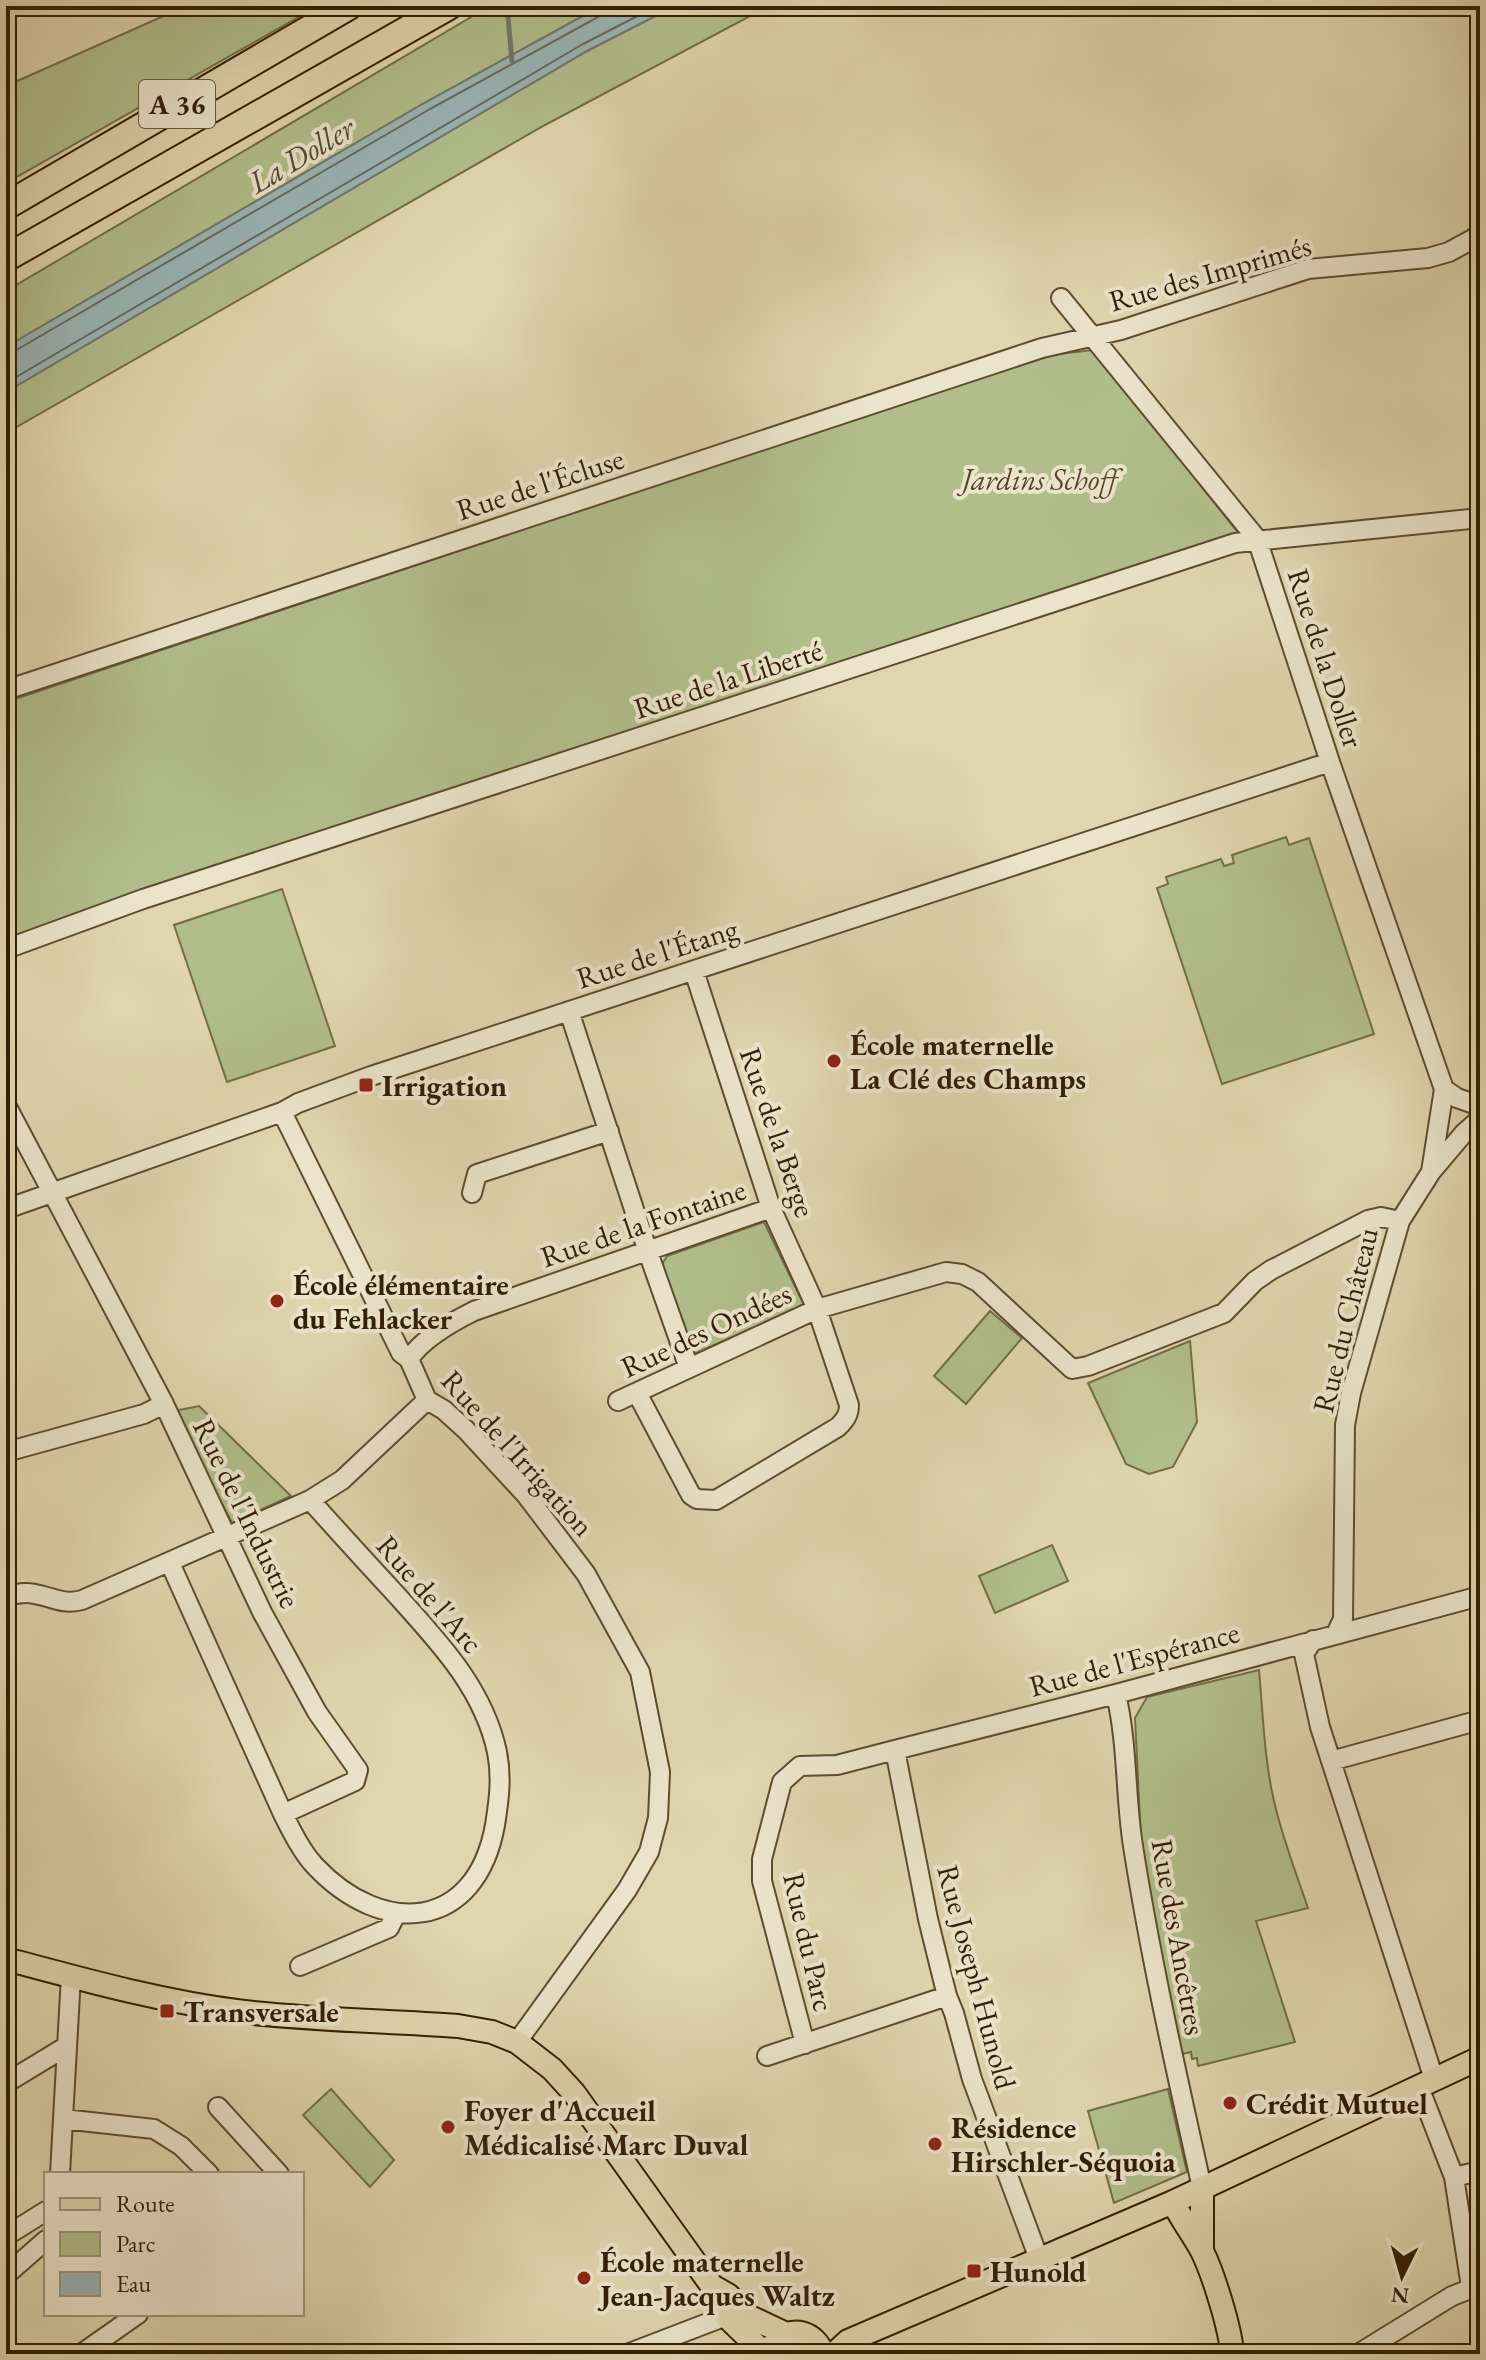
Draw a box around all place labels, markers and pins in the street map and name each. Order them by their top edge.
place label: École maternelle La Clé des Champs [850,1025,1086,1098]
marker: École maternelle La Clé des Champs [825,1052,843,1070]
place label: Irrigation [382,1066,507,1105]
marker: Irrigation [357,1076,375,1094]
place label: École élémentaire du Fehlacker [293,1265,509,1338]
marker: École élémentaire du Fehlacker [268,1292,286,1310]
place label: Transversale [183,1992,339,2031]
marker: Transversale [158,2002,176,2020]
place label: Crédit Mutuel [1246,2084,1428,2123]
place label: Foyer d'Accueil Médicalisé Marc Duval [464,2091,749,2164]
marker: Crédit Mutuel [1221,2094,1239,2112]
place label: Résidence Hirschler-Séquoia [951,2108,1177,2181]
marker: Foyer d'Accueil Médicalisé Marc Duval [439,2118,457,2136]
marker: Résidence Hirschler-Séquoia [926,2135,944,2153]
place label: École maternelle Jean-Jacques Waltz [597,2242,835,2315]
place label: Hunold [990,2252,1087,2291]
marker: Hunold [965,2262,983,2280]
marker: École maternelle Jean-Jacques Waltz [575,2269,593,2287]

